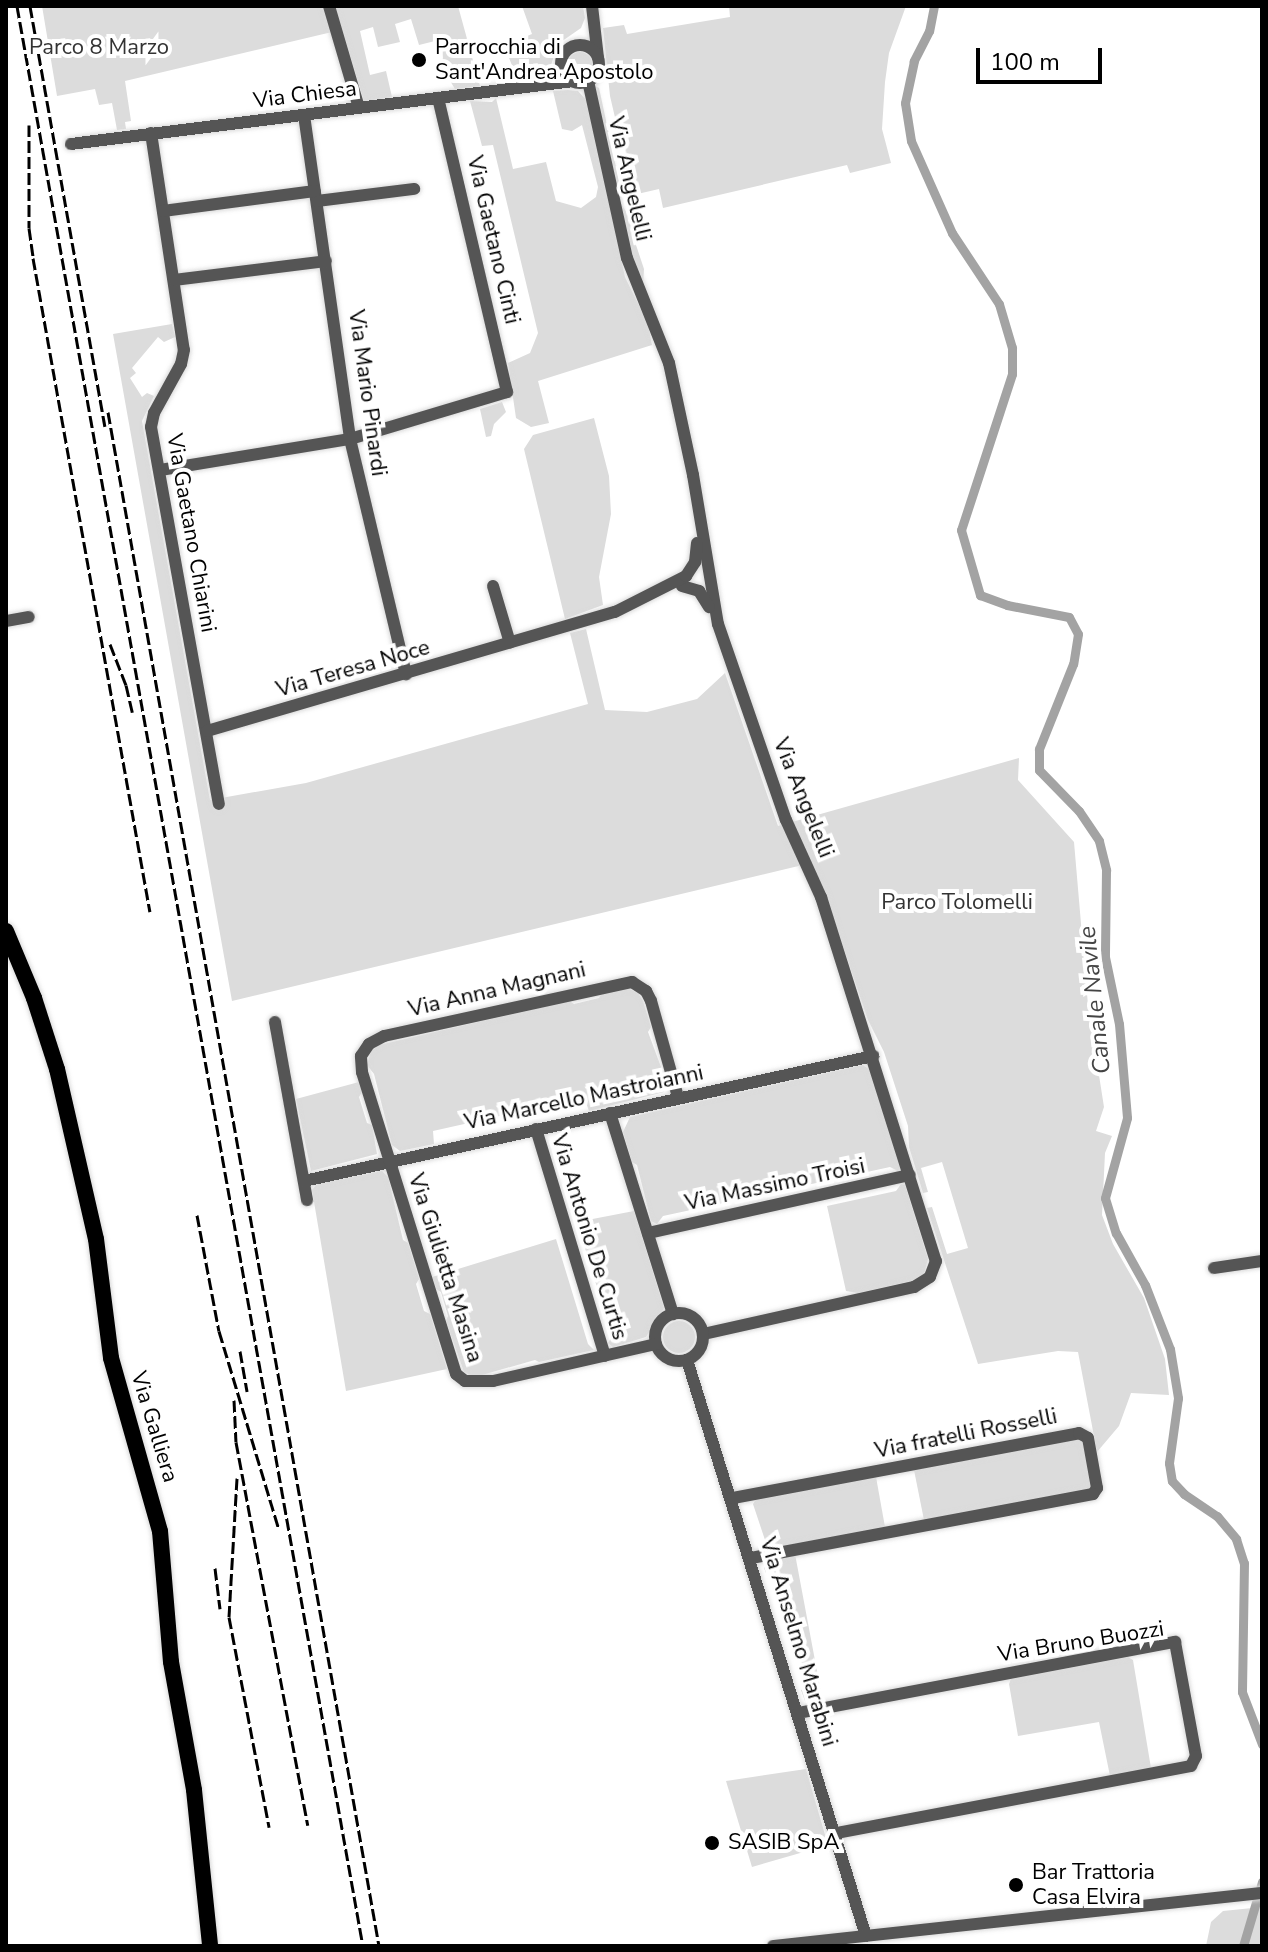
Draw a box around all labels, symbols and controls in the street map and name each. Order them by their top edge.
scale bar [980,32,1106,82]
place label: Parrocchia di Sant'Andrea Apostolo [435,34,653,86]
park label: Parco 8 Marzo [29,35,169,61]
text: 100 m [990,46,1060,78]
marker: Parrocchia di Sant'Andrea Apostolo [410,51,428,69]
street label: Via Chiesa [252,76,358,114]
street label: Via Angelelli [602,114,656,244]
street label: Via Gaetano Cinti [461,153,525,327]
street label: Via Mario Pinardi [342,308,392,478]
street label: Via Gaetano Chiarini [161,432,221,634]
street label: Via Teresa Noce [273,634,433,704]
street label: Via Angelelli [767,734,839,862]
park label: Parco Tolomelli [881,890,1033,916]
water label: Canale Navile [1073,925,1117,1075]
street label: Via Anna Magnani [406,957,588,1023]
street label: Via Marcello Mastroianni [462,1060,706,1136]
street label: Via Antonio De Curtis [545,1131,633,1343]
street label: Via Massimo Troisi [683,1153,867,1217]
street label: Via Giulietta Masina [402,1170,488,1366]
street label: Via Galliera [125,1368,183,1486]
street label: Via fratelli Rosselli [873,1403,1059,1465]
street label: Via Anselmo Marabini [754,1534,842,1750]
street label: Via Bruno Buozzi [996,1616,1166,1668]
place label: SASIB SpA [728,1830,839,1856]
marker: SASIB SpA [703,1834,721,1852]
place label: Bar Trattoria Casa Elvira [1032,1859,1155,1910]
marker: Bar Trattoria Casa Elvira [1007,1876,1025,1894]

